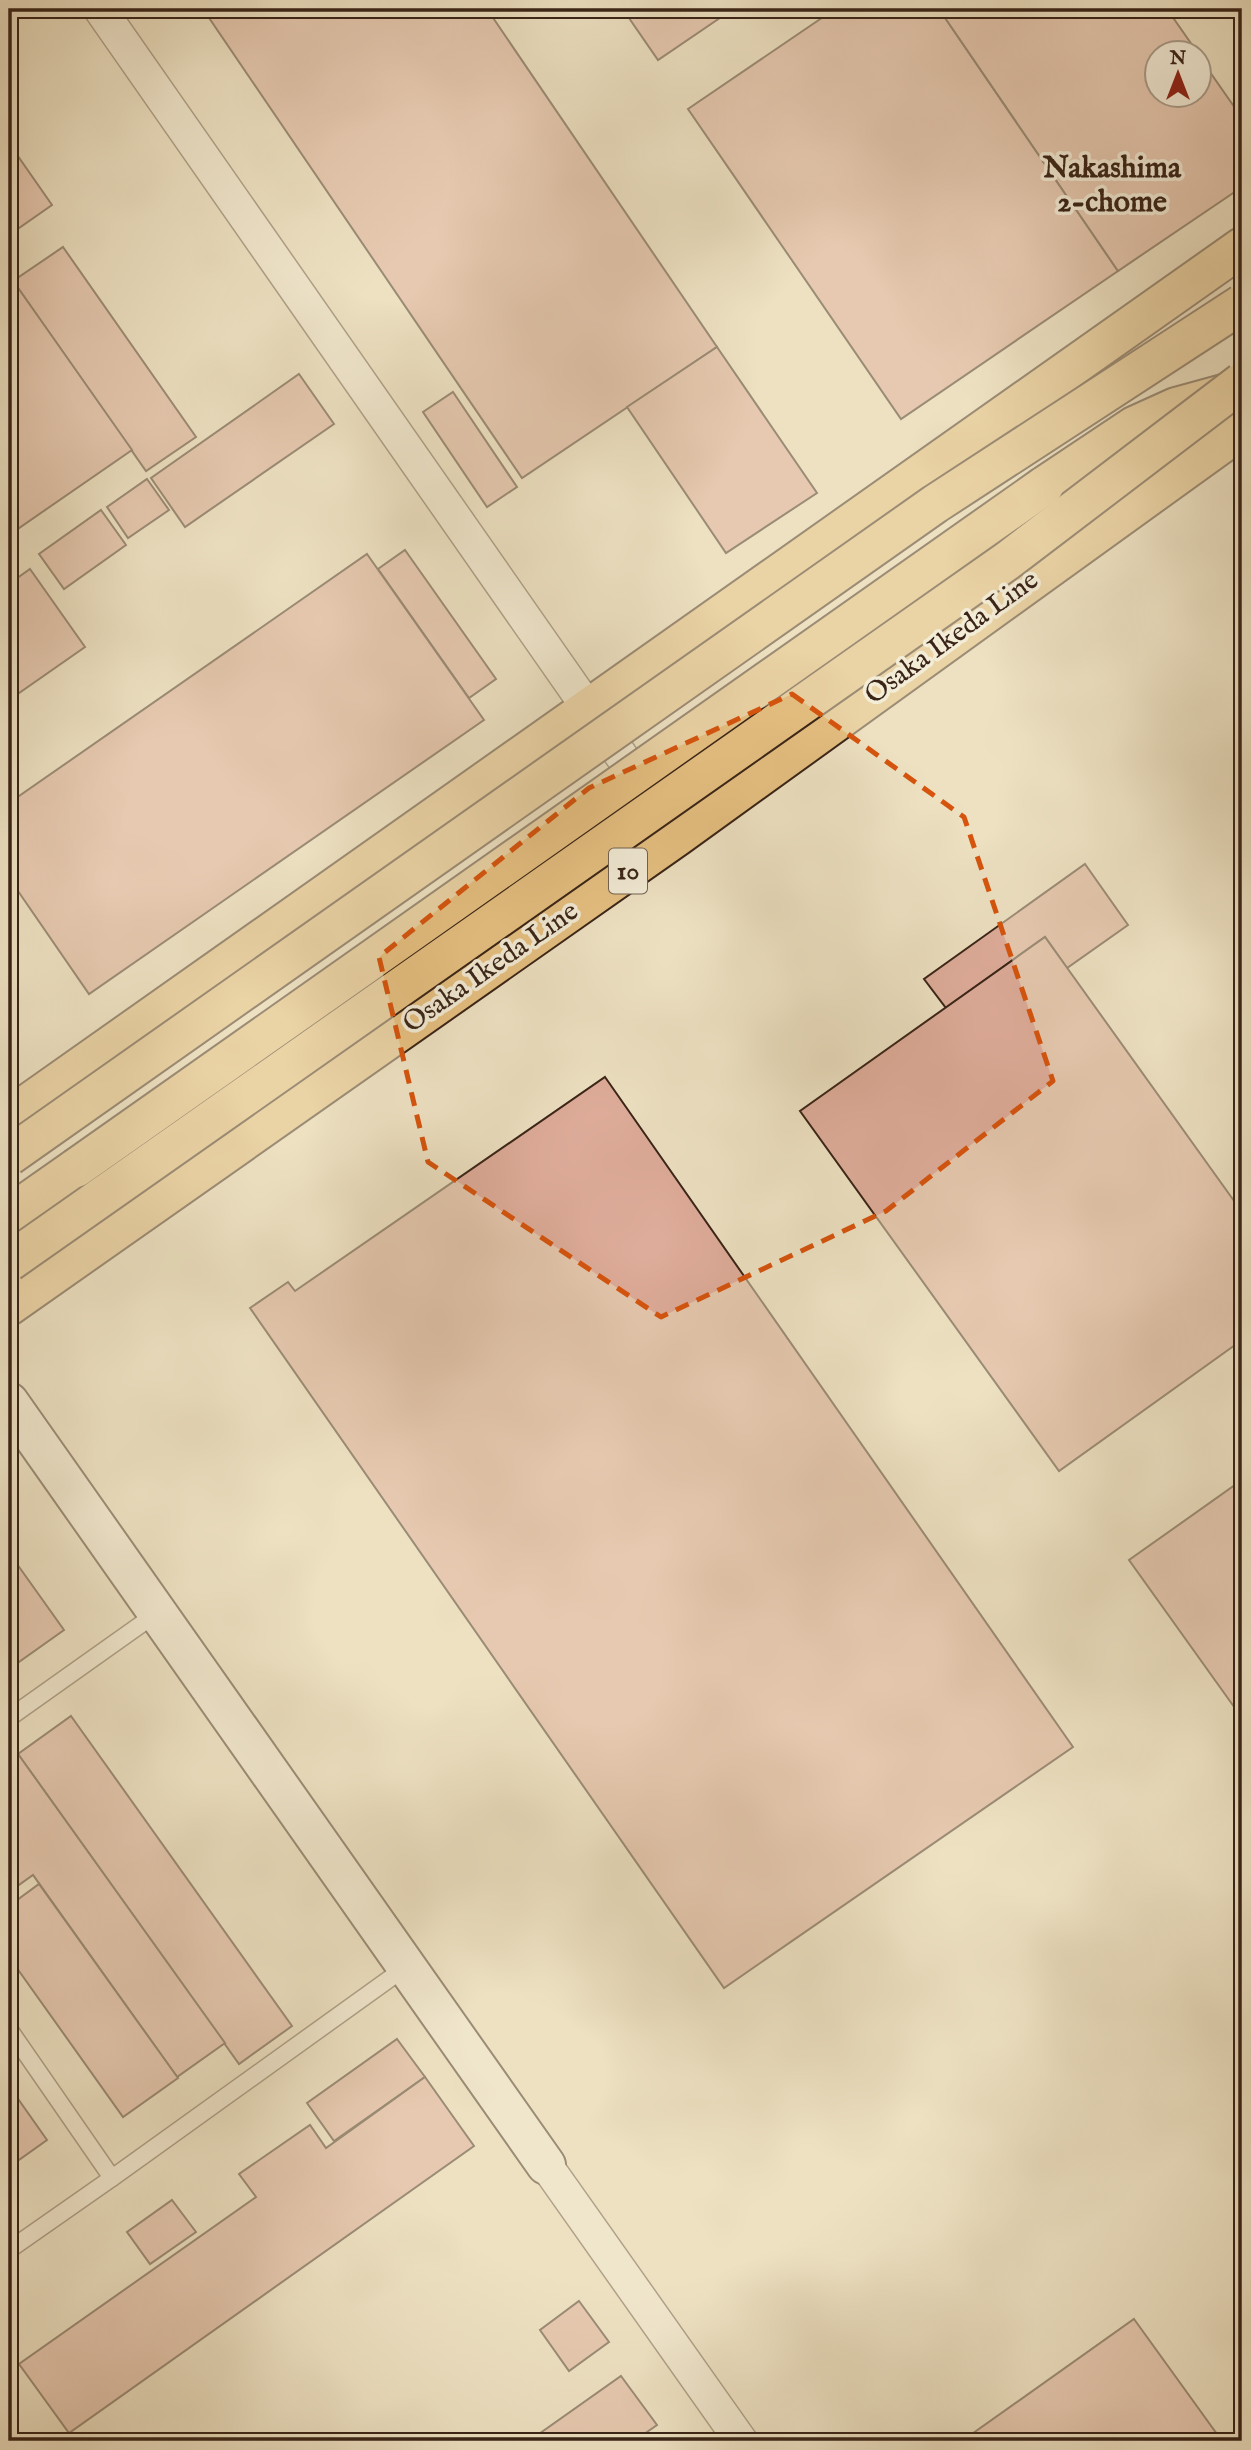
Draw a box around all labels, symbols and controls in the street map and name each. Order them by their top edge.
north arrow [1142,38,1212,108]
text: N [1169,47,1187,71]
district label: Nakashima 2-chome [1042,150,1182,222]
street label: Osaka Ikeda Line [858,563,1046,713]
road number: 10 [609,848,647,894]
street label: Osaka Ikeda Line [396,894,586,1042]

